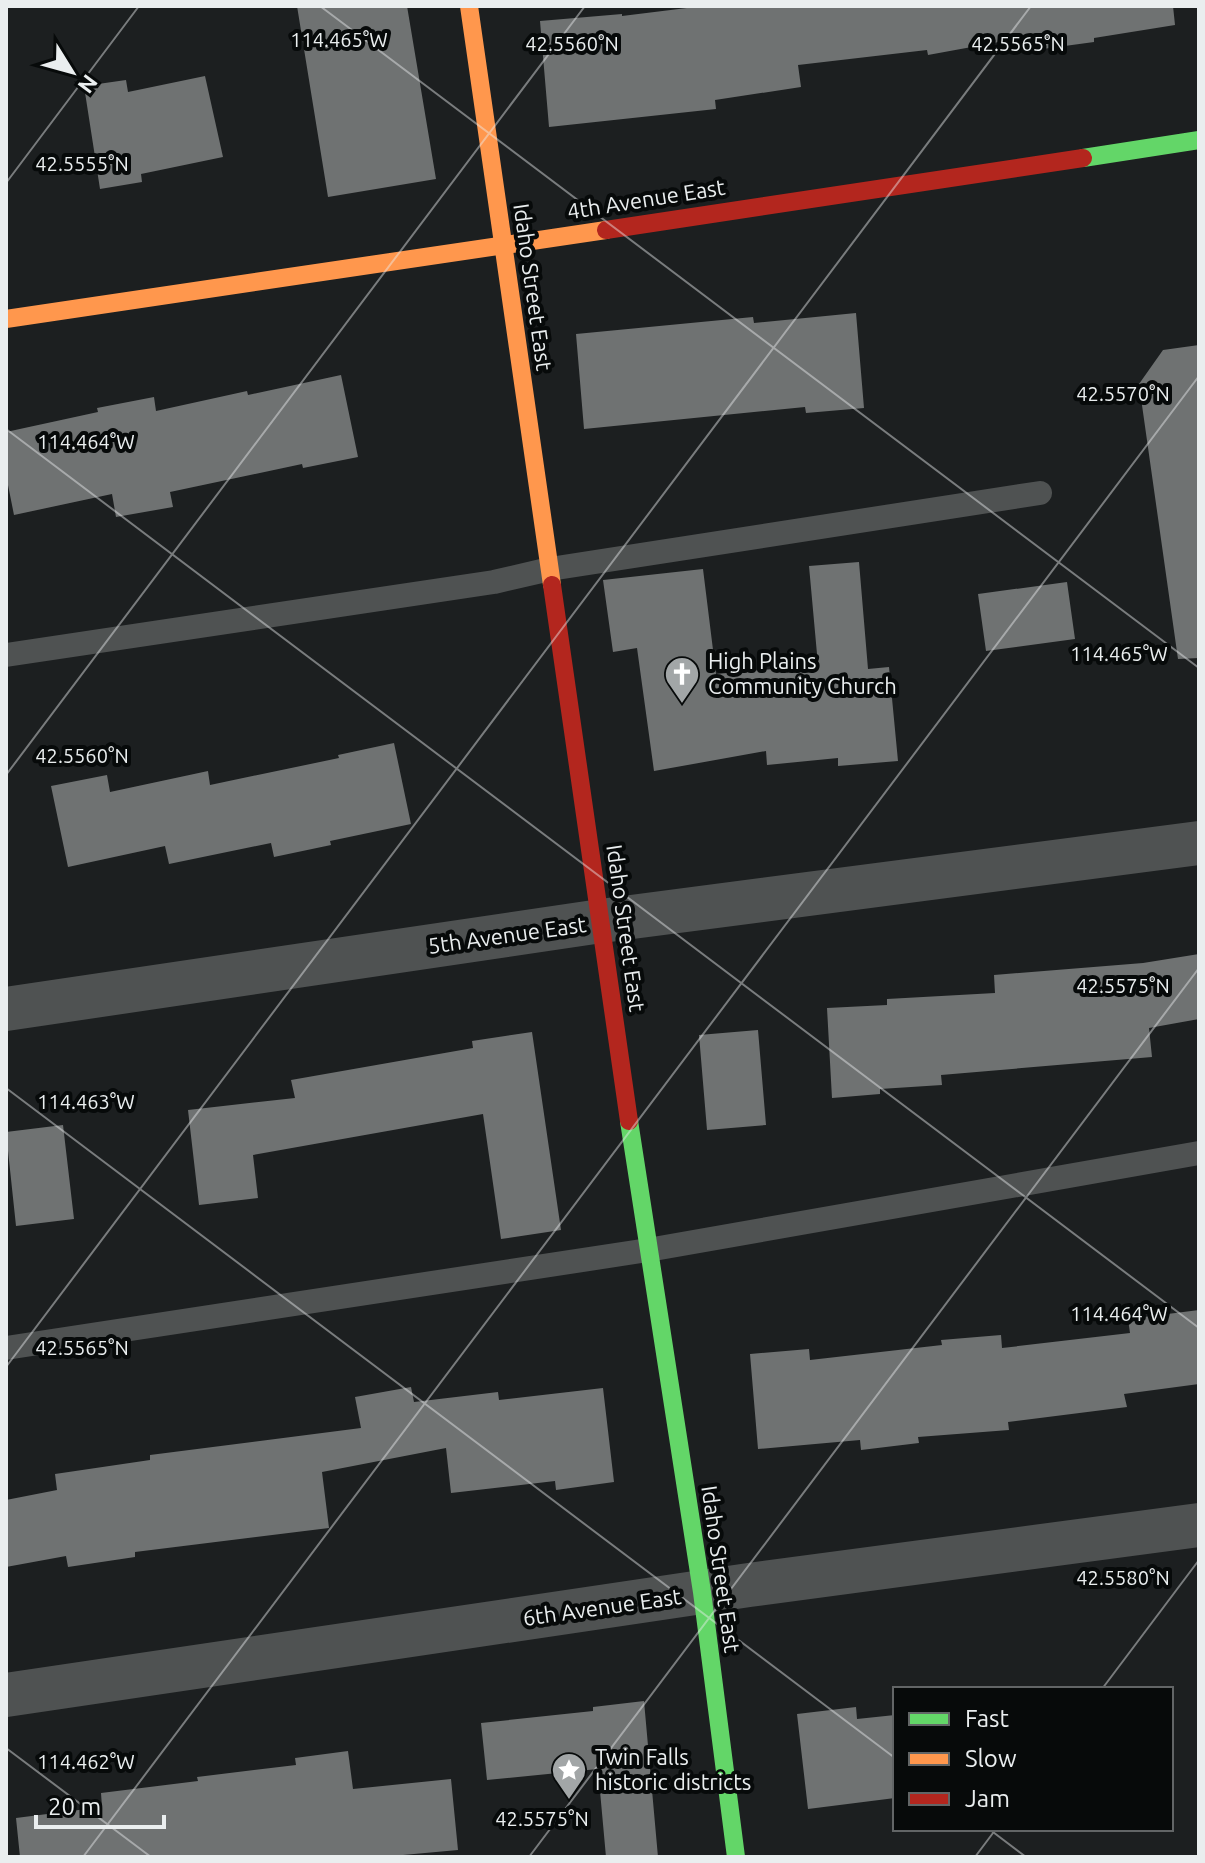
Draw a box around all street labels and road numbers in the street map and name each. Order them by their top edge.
street label: 4th Avenue East [565,174,727,223]
street label: Idaho Street East [509,202,558,372]
street label: Idaho Street East [602,843,651,1013]
street label: 5th Avenue East [426,911,588,958]
street label: Idaho Street East [697,1484,746,1654]
street label: 6th Avenue East [521,1583,683,1630]

